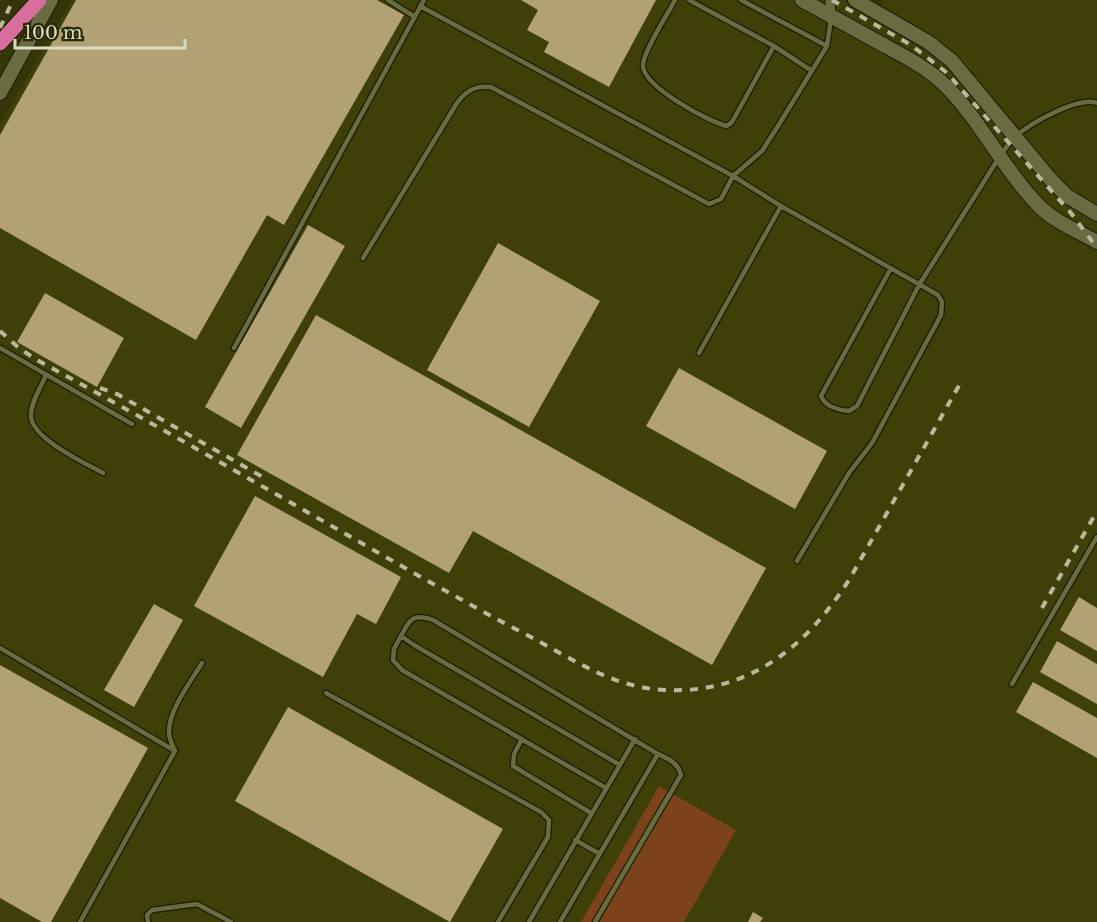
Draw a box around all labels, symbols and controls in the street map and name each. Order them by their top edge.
scale bar [15,12,184,50]
text: 100 m [24,22,82,44]

